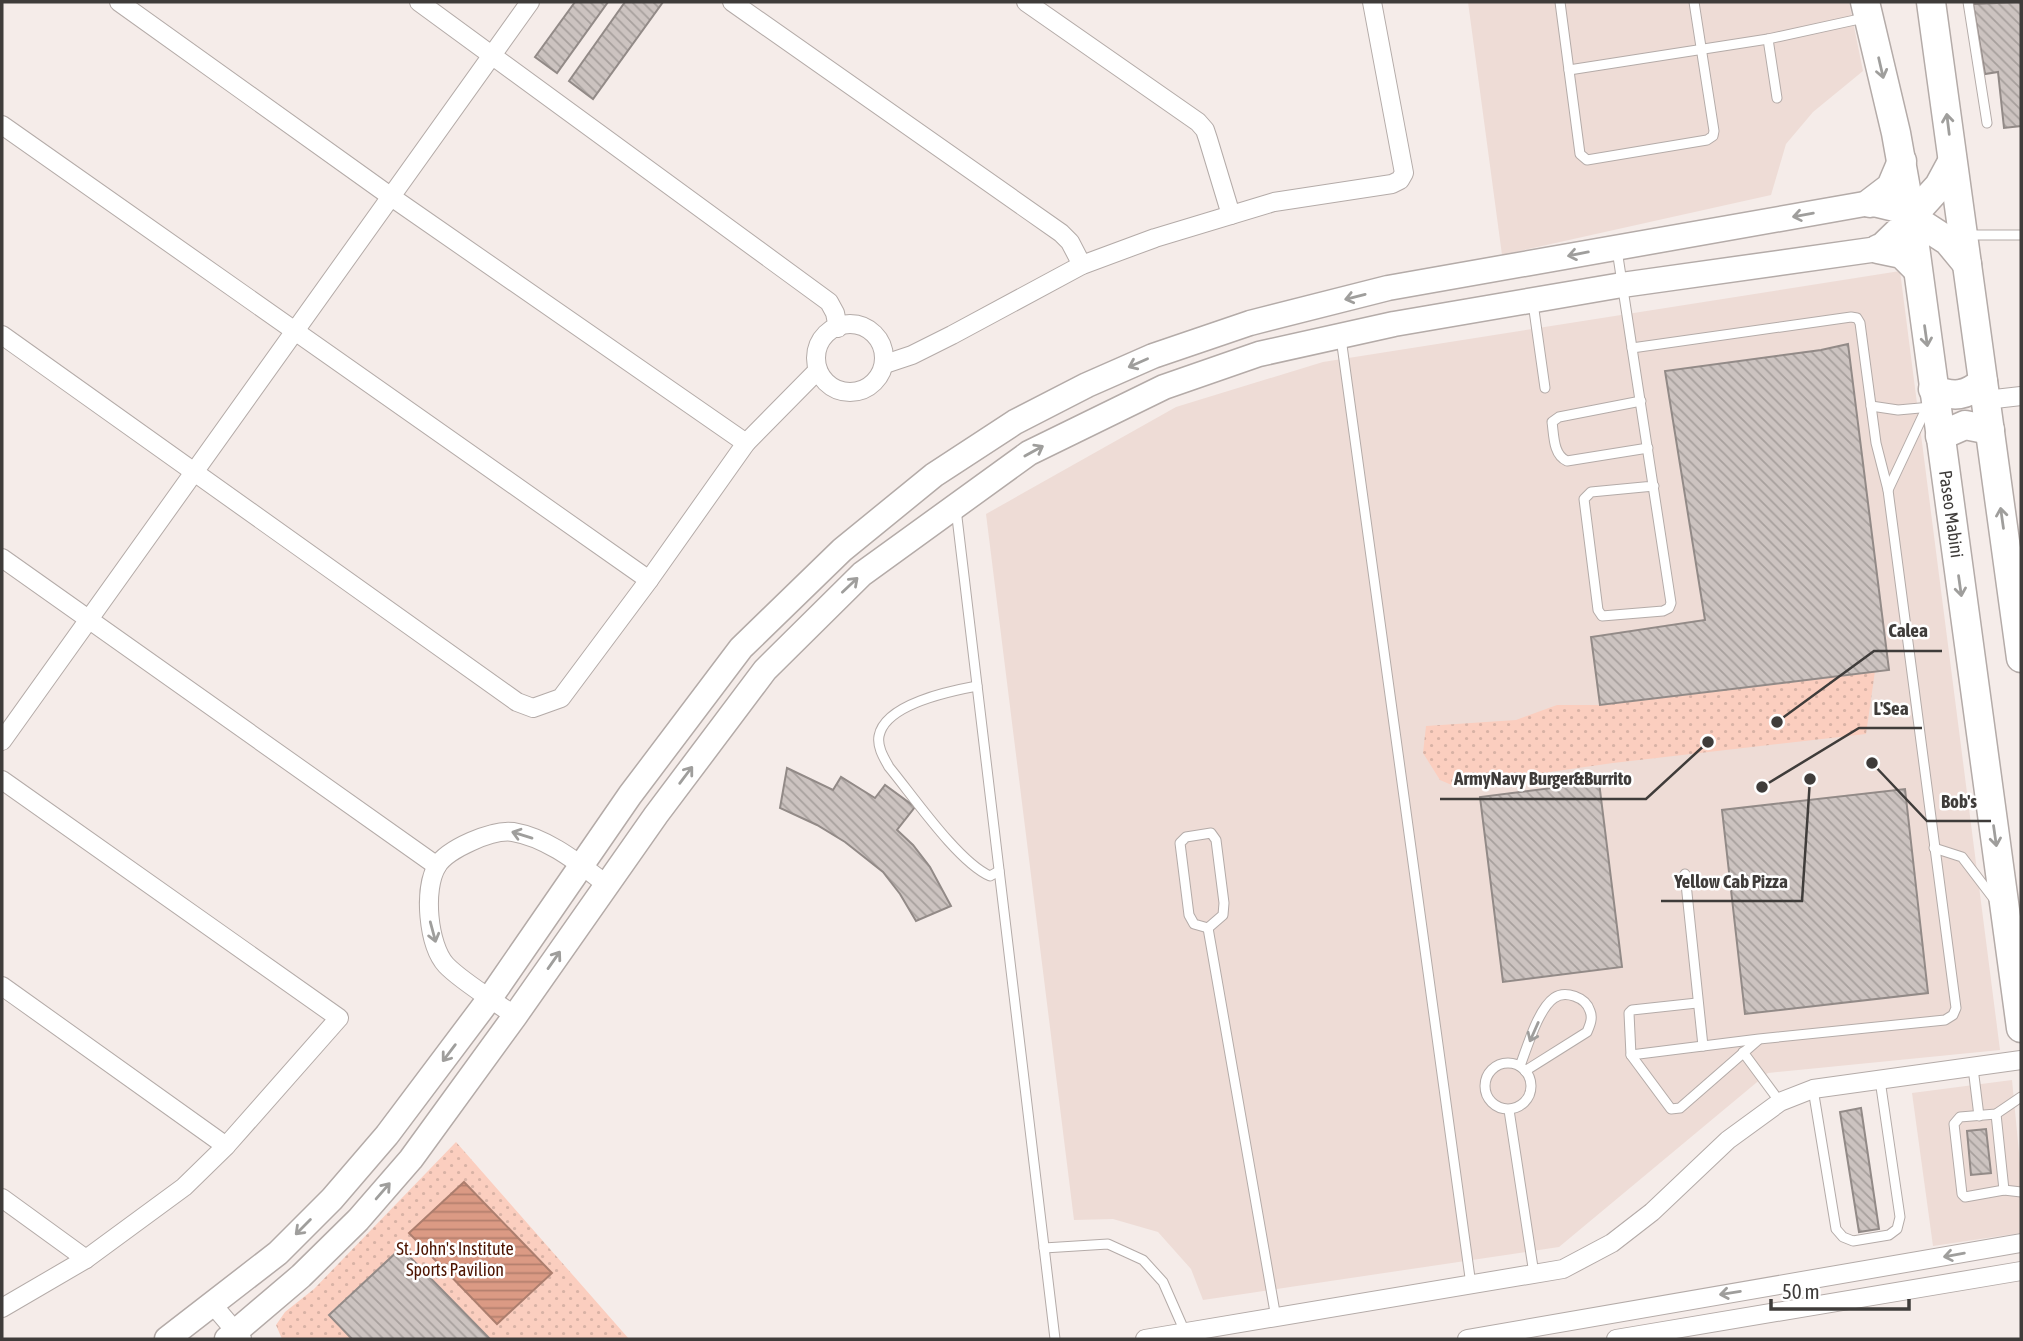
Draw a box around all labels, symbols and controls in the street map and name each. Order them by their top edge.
one-way arrow [1875,56,1889,79]
one-way arrow [1941,113,1954,136]
one-way arrow [1792,209,1815,222]
one-way arrow [1568,248,1590,261]
one-way arrow [1344,291,1367,304]
one-way arrow [1920,324,1933,347]
one-way arrow [1127,357,1149,370]
one-way arrow [1023,444,1043,458]
street label: Paseo Mabini [1935,469,1968,559]
one-way arrow [1995,507,2008,530]
one-way arrow [1954,574,1967,597]
one-way arrow [841,577,859,593]
callout: Calea [1874,611,1942,651]
text: Calea [1888,619,1928,641]
callout: L'Sea [1859,688,1922,728]
text: L'Sea [1874,697,1909,719]
callout: ArmyNavy Burger&Burrito [1440,759,1646,799]
one-way arrow [679,766,693,785]
text: ArmyNavy Burger&Burrito [1453,767,1632,789]
callout: Bob's [1927,781,1991,821]
text: Bob's [1941,790,1977,812]
one-way arrow [1988,824,2001,847]
one-way arrow [512,828,534,840]
callout: Yellow Cab Pizza [1661,861,1802,901]
text: Yellow Cab Pizza [1673,870,1788,892]
one-way arrow [427,921,440,943]
one-way arrow [547,951,561,970]
one-way arrow [1527,1021,1540,1042]
one-way arrow [441,1043,456,1061]
one-way arrow [375,1182,391,1200]
one-way arrow [295,1218,312,1235]
park label: St. John's Institute Sports Pavilion [396,1238,514,1280]
one-way arrow [1943,1249,1966,1262]
scale bar [1771,1268,1909,1312]
text: 50 m [1782,1279,1820,1303]
one-way arrow [1719,1287,1742,1300]

